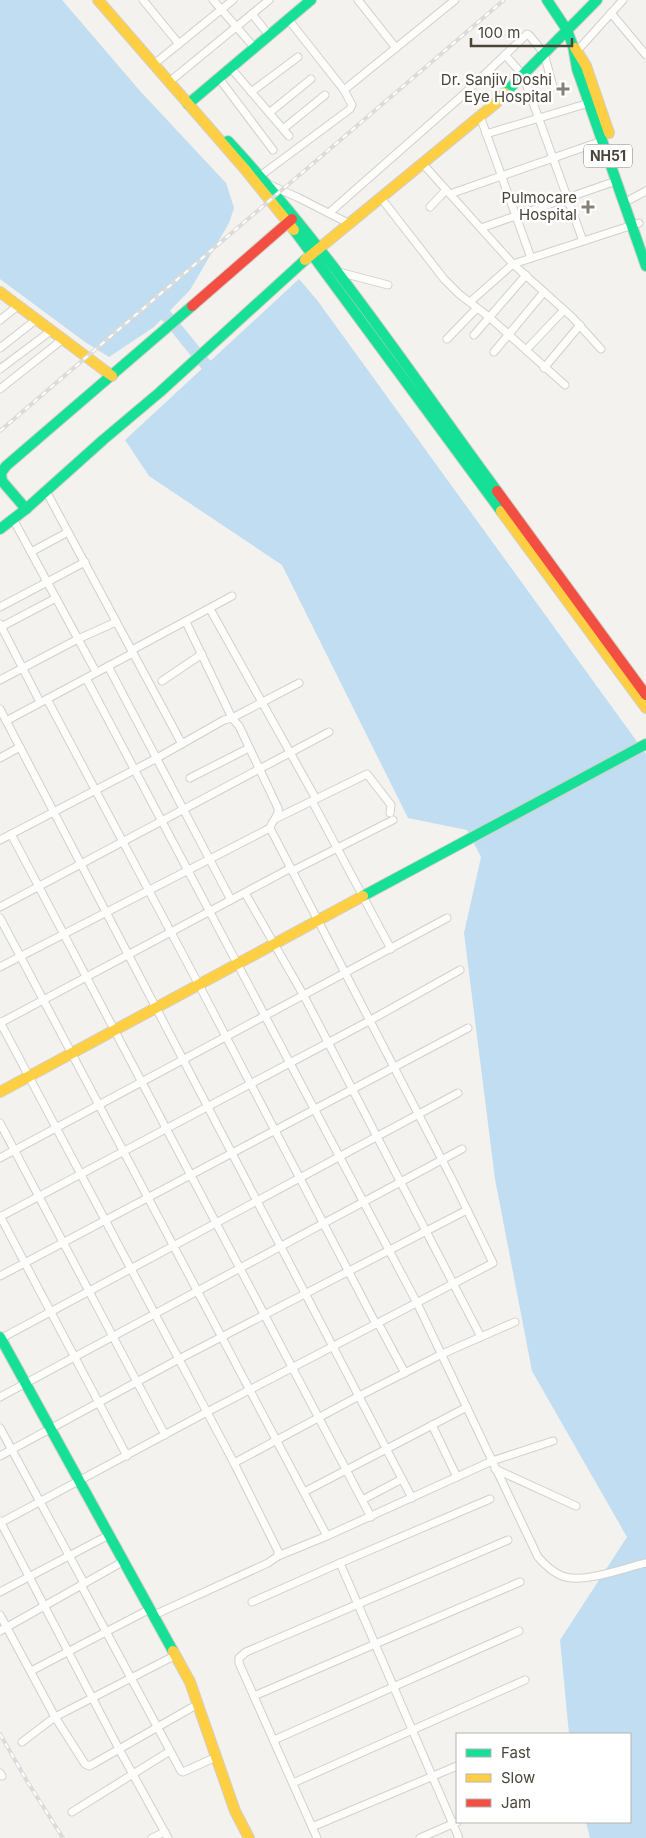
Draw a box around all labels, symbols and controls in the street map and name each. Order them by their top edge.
scale bar [471,15,572,47]
text: 100 m [478,23,520,42]
place label: Dr. Sanjiv Doshi Eye Hospital [441,70,552,106]
marker: Dr. Sanjiv Doshi Eye Hospital [556,82,570,96]
road number: NH51 [584,144,632,168]
place label: Pulmocare Hospital [502,188,577,224]
marker: Pulmocare Hospital [581,200,595,214]
legend [456,1733,631,1823]
text: Fast [501,1743,531,1762]
text: Slow [501,1768,535,1787]
text: Jam [501,1793,531,1812]

